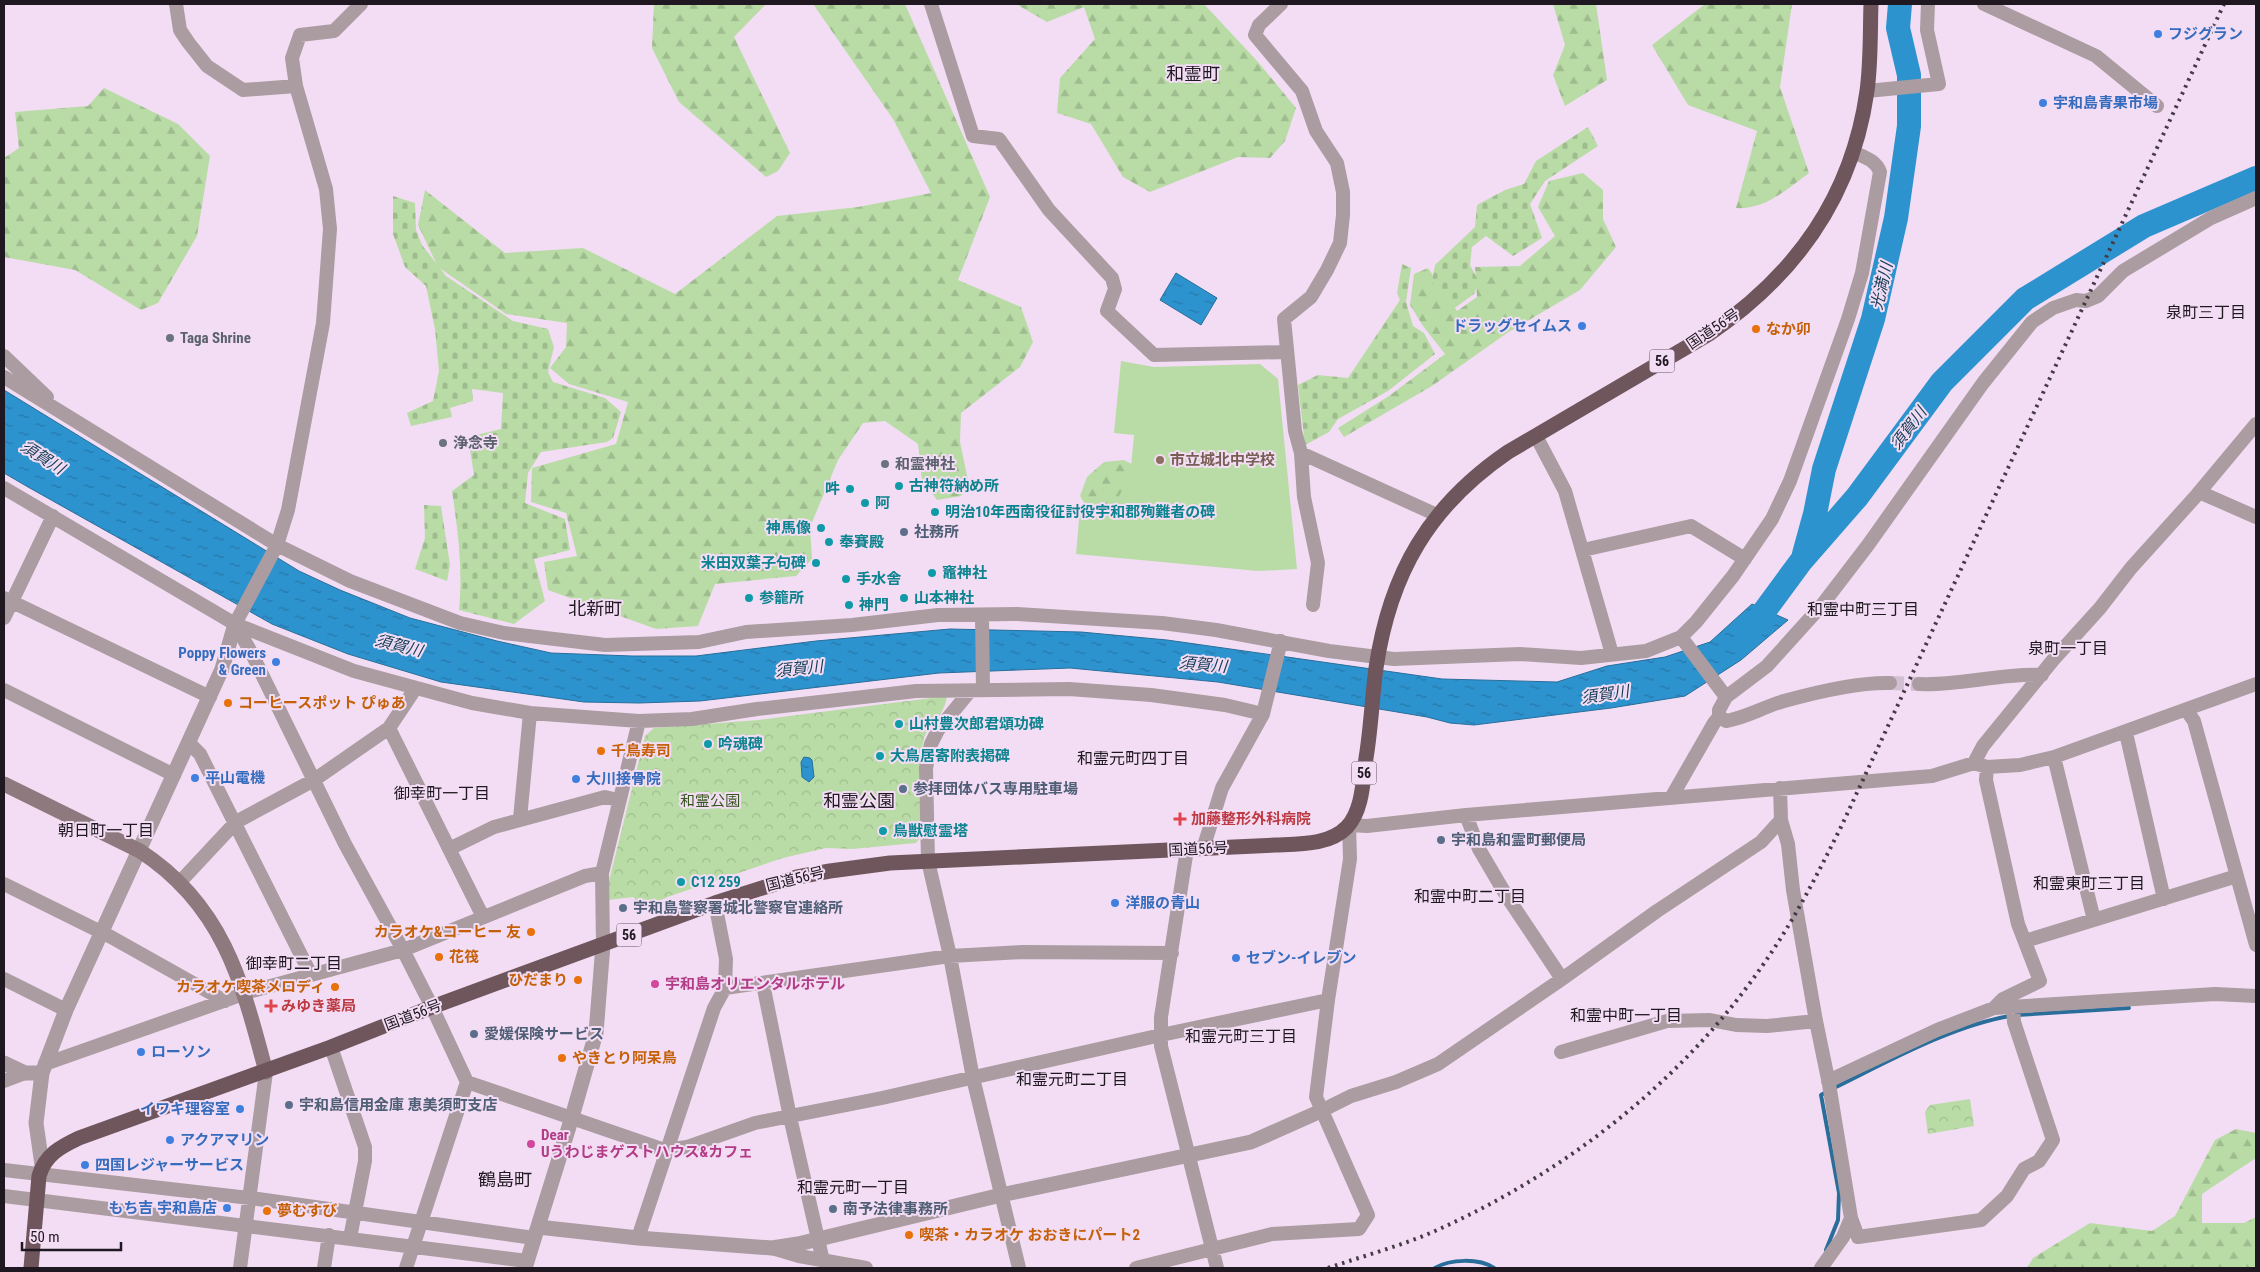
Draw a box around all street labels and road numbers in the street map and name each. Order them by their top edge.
street label: 国道56号 [1683,305,1743,353]
road number: 56 [1650,350,1674,372]
road number: 56 [1352,761,1376,784]
street label: 国道56号 [1168,838,1228,860]
street label: 国道56号 [764,863,826,895]
road number: 56 [616,924,642,946]
street label: 国道56号 [382,996,444,1034]

